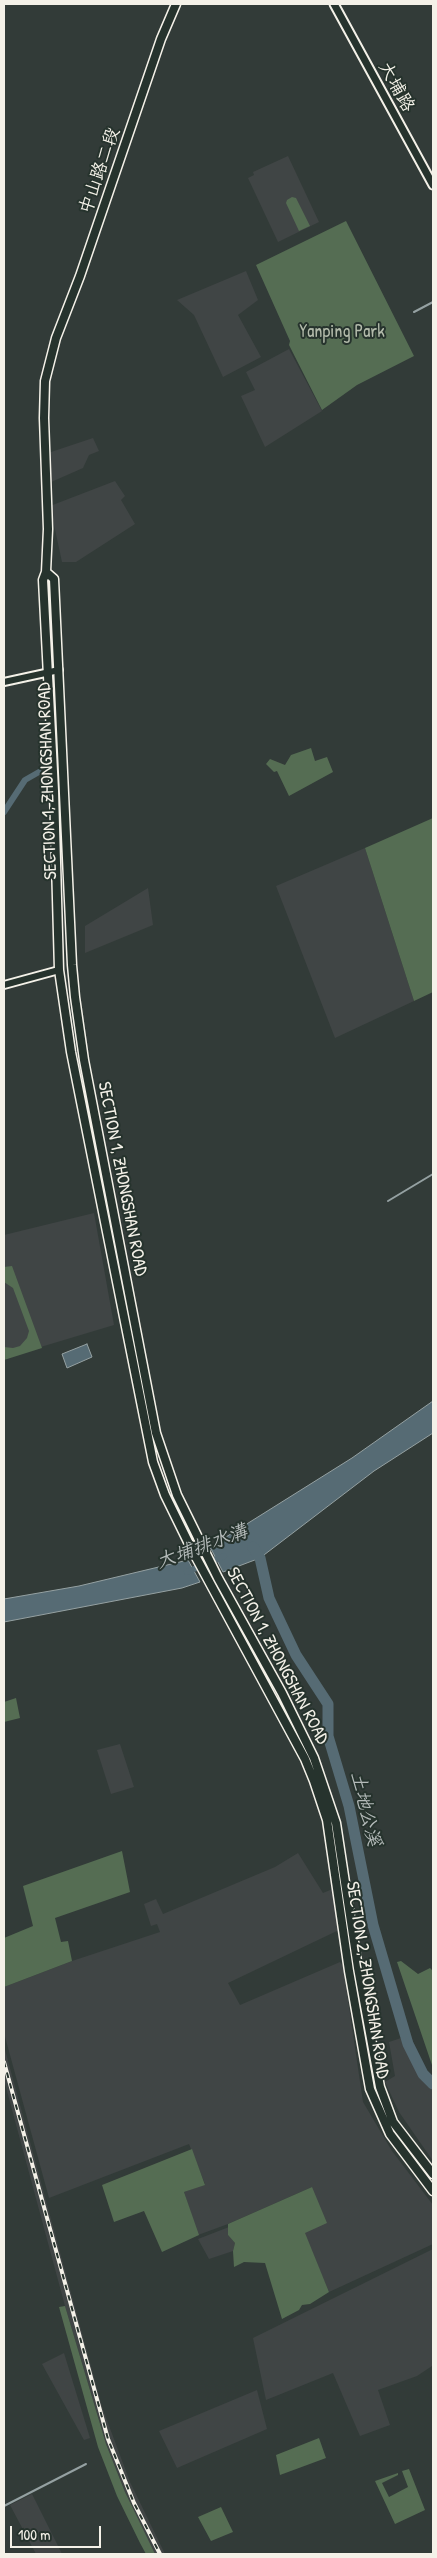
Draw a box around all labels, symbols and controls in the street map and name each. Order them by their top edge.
street label: 大埔路 [373,58,419,116]
street label: 中山路二段 [75,125,125,217]
park label: Yanping Park [299,321,385,343]
street label: SECTION 1, ZHONGSHAN ROAD [34,682,62,880]
street label: SECTION 1, ZHONGSHAN ROAD [93,1080,151,1278]
water label: 大埔排水溝 [153,1520,251,1574]
street label: SECTION 1, ZHONGSHAN ROAD [221,1564,333,1748]
water label: 土地公溪 [345,1769,385,1849]
street label: SECTION 2, ZHONGSHAN ROAD [341,1880,393,2080]
scale bar [12,2516,104,2548]
text: 100 m [18,2524,51,2545]

